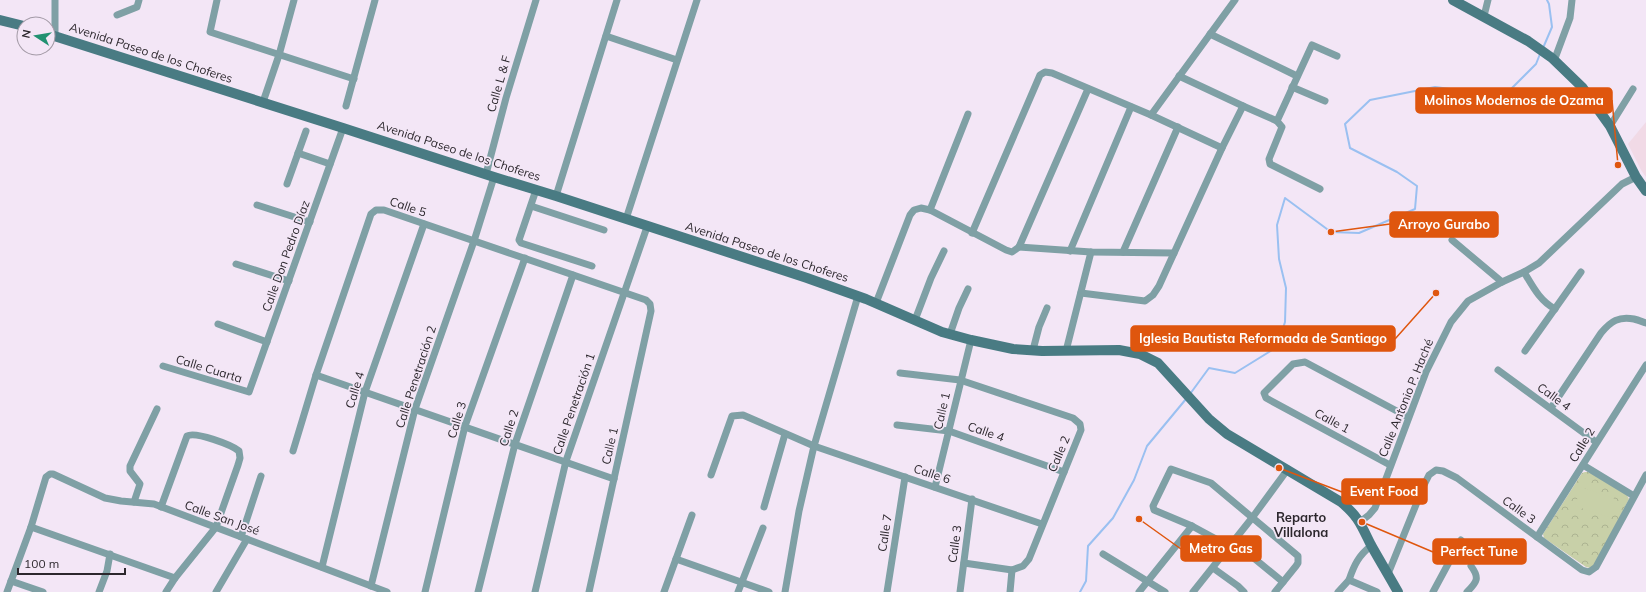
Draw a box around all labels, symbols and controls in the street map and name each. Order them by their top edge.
north arrow [16,16,56,56]
street label: Avenida Paseo de los Choferes [68,19,235,86]
text: N [19,28,34,39]
street label: Calle L & F [483,54,514,114]
callout: Molinos Modernos de Ozama [1416,88,1612,113]
text: Molinos Modernos de Ozama [1424,92,1604,108]
street label: Avenida Paseo de los Choferes [376,117,543,184]
street label: Calle 5 [388,193,428,220]
street label: Calle Don Pedro Díaz [258,198,313,314]
callout: Arroyo Gurabo [1390,212,1498,237]
text: Arroyo Gurabo [1398,216,1490,233]
street label: Avenida Paseo de los Choferes [684,218,851,285]
street label: Calle Penetración 2 [392,324,439,430]
callout: Iglesia Bautista Reformada de Santiago [1131,326,1395,351]
text: Iglesia Bautista Reformada de Santiago [1139,330,1387,346]
street label: Calle Antonio P. Haché [1375,336,1436,459]
street label: Calle Cuarta [174,351,244,386]
street label: Calle Penetración 1 [549,351,598,457]
street label: Calle 4 [342,370,367,410]
street label: Calle 4 [1535,379,1574,414]
street label: Calle 1 [930,391,953,431]
street label: Calle 3 [444,400,469,440]
street label: Calle 1 [1312,405,1352,436]
street label: Calle 2 [496,408,521,448]
street label: Calle 4 [966,418,1006,445]
street label: Calle 2 [1565,425,1598,465]
street label: Calle 1 [598,426,621,466]
street label: Calle 2 [1044,433,1073,474]
street label: Calle 6 [912,461,952,486]
callout: Event Food [1342,479,1427,504]
text: Event Food [1350,483,1418,499]
street label: Calle 3 [1500,492,1539,527]
street label: Calle San José [183,497,262,538]
district label: Reparto Villalona [1273,509,1328,540]
street label: Calle 7 [874,513,895,553]
street label: Calle 3 [944,524,965,564]
callout: Metro Gas [1181,536,1261,561]
callout: Perfect Tune [1433,539,1526,564]
text: Metro Gas [1189,540,1253,556]
text: Perfect Tune [1440,543,1518,559]
scale bar [18,550,125,576]
text: 100 m [24,556,59,571]

